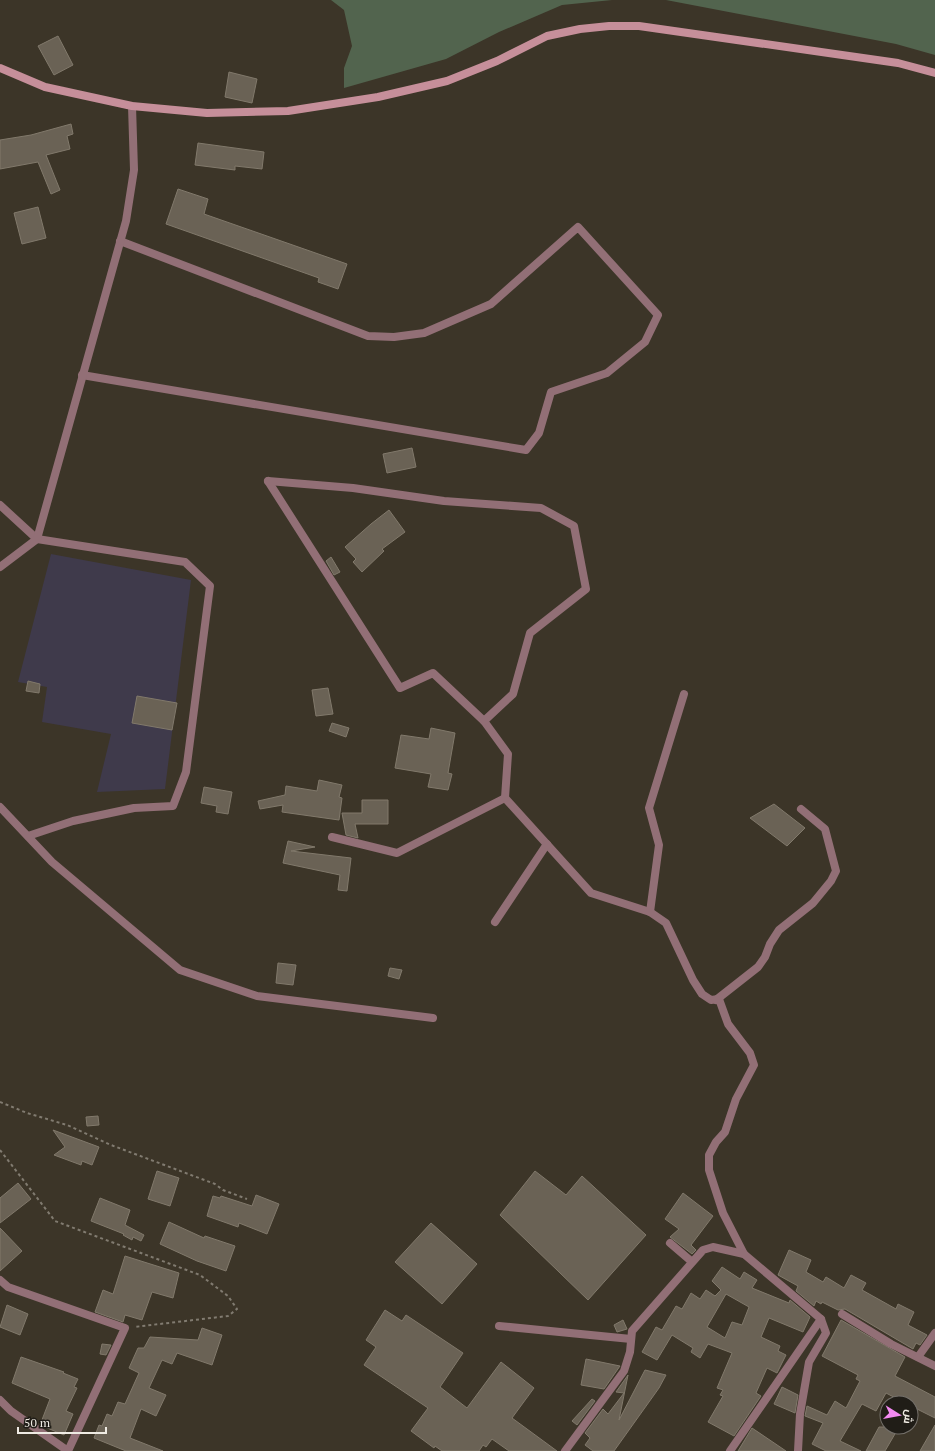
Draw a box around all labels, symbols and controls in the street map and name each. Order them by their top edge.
north arrow [879,1395,919,1435]
scale bar [18,1409,106,1435]
text: ش [901,1409,917,1425]
text: 50 m [24,1415,51,1430]

